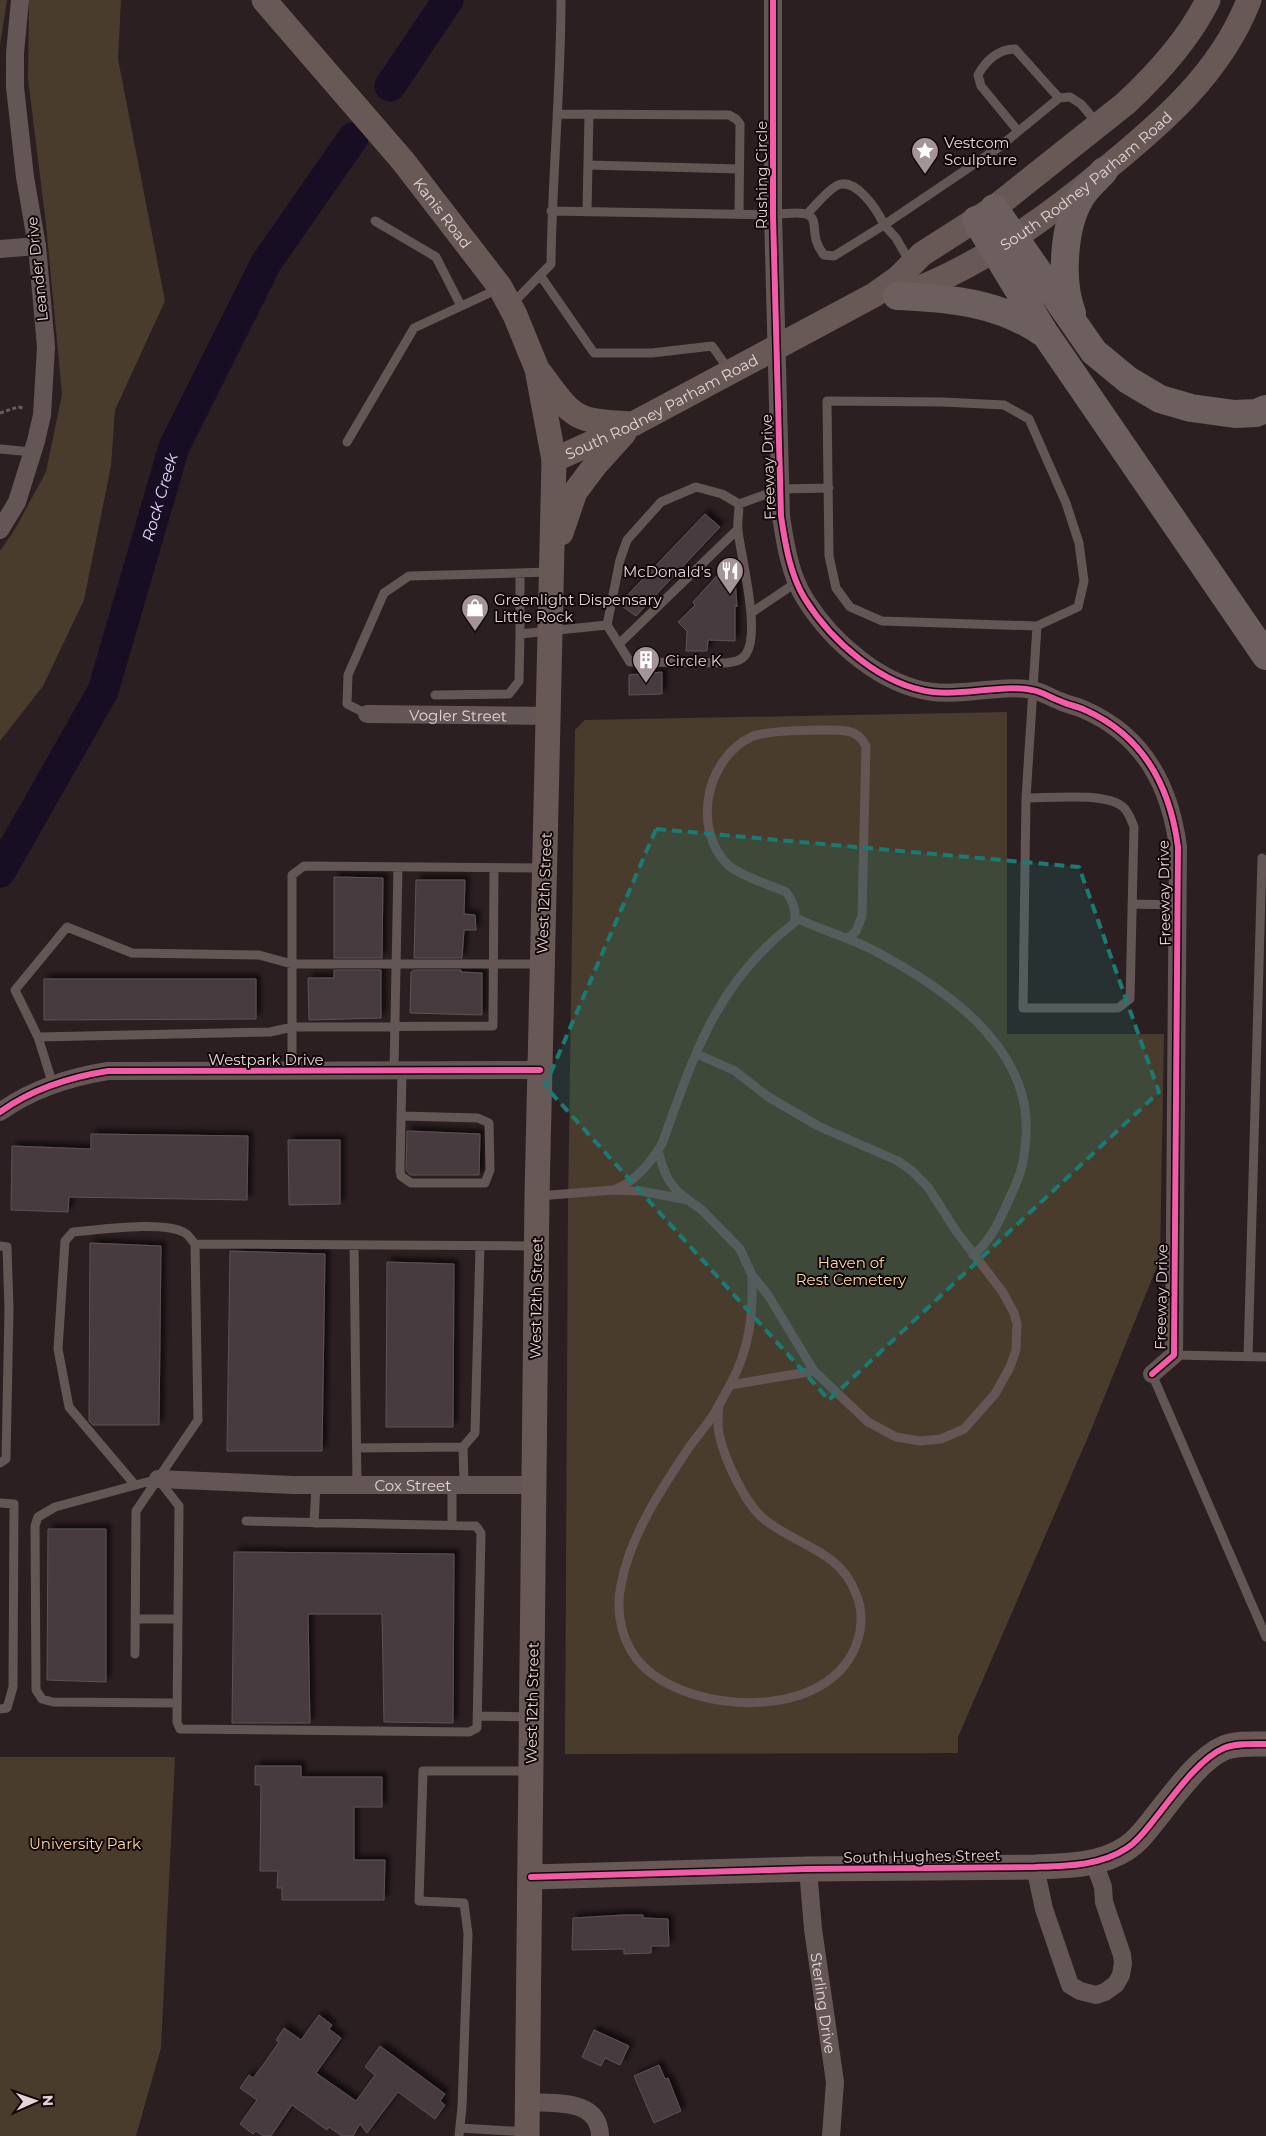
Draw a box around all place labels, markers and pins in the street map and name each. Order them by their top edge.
place label: Vestcom Sculpture [944,133,1017,169]
place icon: Vestcom Sculpture [910,136,940,175]
restaurant icon: McDonald's [715,556,745,595]
place label: McDonald's [623,562,711,581]
place label: Greenlight Dispensary Little Rock [494,590,662,626]
shop icon: Greenlight Dispensary Little Rock [460,593,490,632]
building icon: Circle K [631,645,661,684]
place label: Circle K [665,651,722,670]

